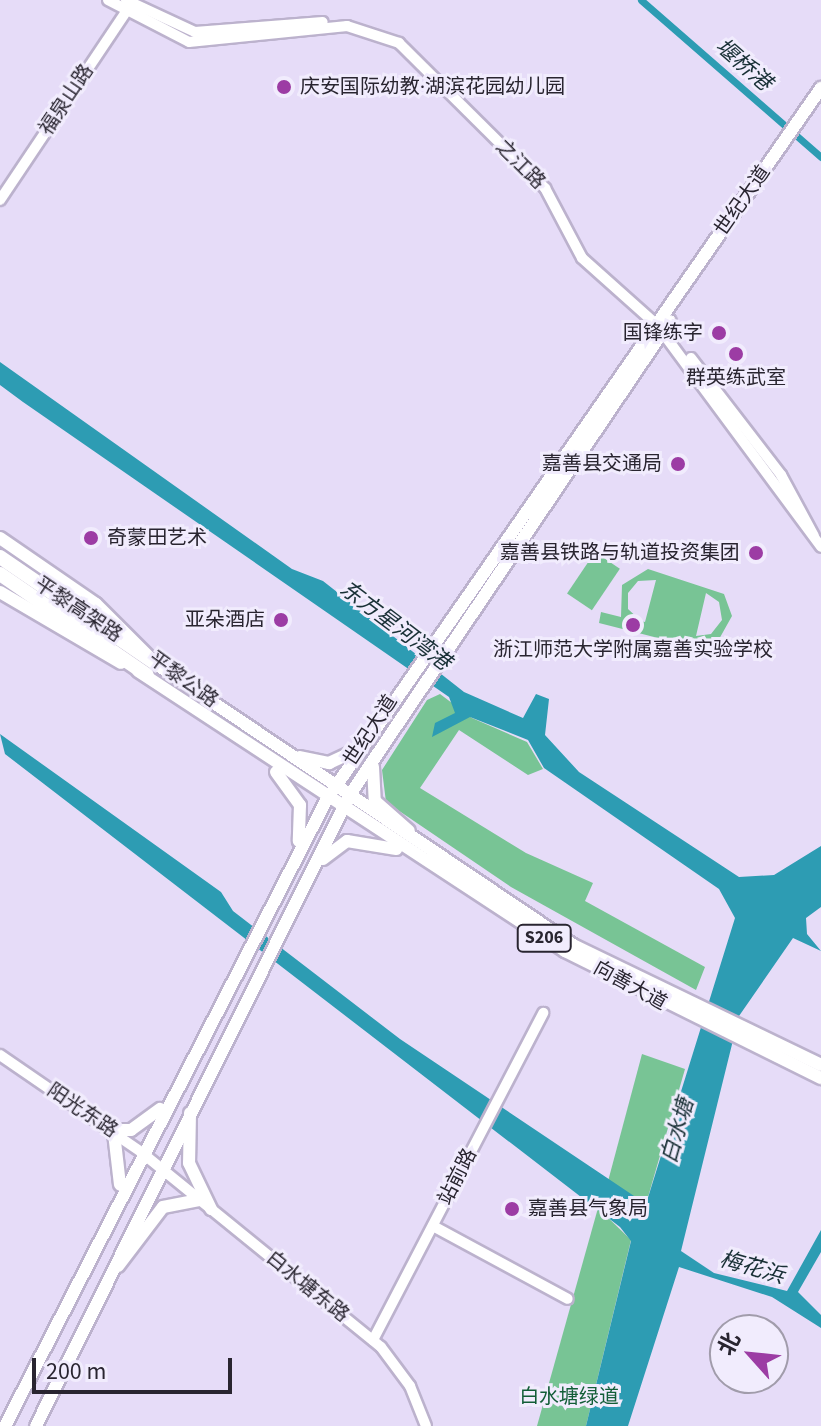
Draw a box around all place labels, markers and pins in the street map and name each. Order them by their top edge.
place label: 庆安国际幼教·湖滨花园幼儿园 [300,75,565,99]
marker: 庆安国际幼教·湖滨花园幼儿园 [275,78,293,96]
place label: 国锋练字 [623,321,703,345]
marker: 国锋练字 [710,324,728,342]
marker: 群英练武室 [727,345,745,363]
place label: 群英练武室 [686,366,786,390]
place label: 嘉善县交通局 [542,452,662,476]
marker: 嘉善县交通局 [669,455,687,473]
place label: 奇蒙田艺术 [107,526,207,550]
marker: 奇蒙田艺术 [82,529,100,547]
place label: 嘉善县铁路与轨道投资集团 [500,541,740,565]
marker: 嘉善县铁路与轨道投资集团 [747,544,765,562]
place label: 亚朵酒店 [185,608,265,632]
marker: 亚朵酒店 [272,611,290,629]
marker: 浙江师范大学附属嘉善实验学校 [624,616,642,634]
place label: 浙江师范大学附属嘉善实验学校 [493,638,773,662]
place label: 嘉善县气象局 [528,1197,648,1221]
marker: 嘉善县气象局 [503,1200,521,1218]

